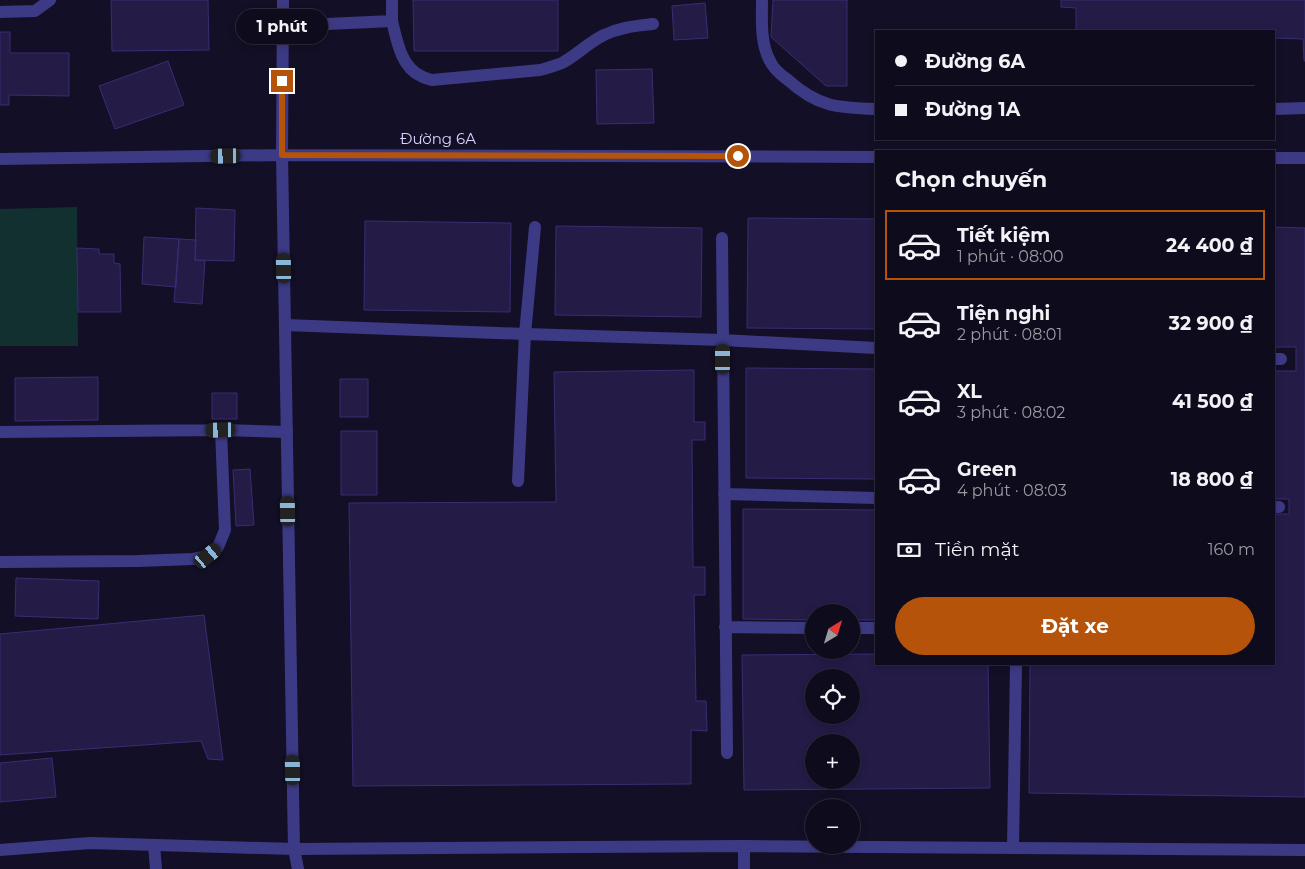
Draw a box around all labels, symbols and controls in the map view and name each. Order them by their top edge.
callout: 1 phút [236,8,328,44]
text: 1 phút [257,17,307,36]
text: Đường 6A [925,50,1025,73]
route end [271,70,293,92]
text: Đường 1A [925,98,1020,121]
street label: Đường 6A [400,129,476,148]
route start [727,145,749,167]
car [210,148,241,164]
text: Chọn chuyến [895,166,1047,193]
icon: car [897,223,942,268]
text: Tiết kiệm [957,224,1050,247]
text: 24 400 ₫ [1166,234,1253,257]
text: 1 phút · 08:00 [957,247,1064,266]
car [276,253,291,283]
icon: car [897,301,942,346]
text: Tiện nghi [957,302,1050,325]
text: 32 900 ₫ [1169,312,1253,335]
text: 2 phút · 08:01 [957,325,1062,344]
car [715,344,730,374]
icon: car [897,379,942,424]
text: XL [957,380,982,403]
text: 41 500 ₫ [1172,390,1253,413]
text: 3 phút · 08:02 [957,403,1065,422]
car [205,422,236,438]
icon: car [897,457,942,502]
text: Green [957,458,1017,481]
text: 18 800 ₫ [1171,468,1253,491]
text: 4 phút · 08:03 [957,481,1067,500]
car [280,496,295,526]
icon: cash [895,536,923,564]
text: Tiền mặt [935,538,1019,561]
text: 160 m [1208,540,1255,559]
car [191,541,224,571]
button: Đặt xe [895,597,1255,655]
north arrow [805,604,860,659]
map controls [805,604,860,854]
button: locate [805,669,860,724]
button: + [805,734,860,789]
car [285,755,300,785]
button: − [805,799,860,854]

